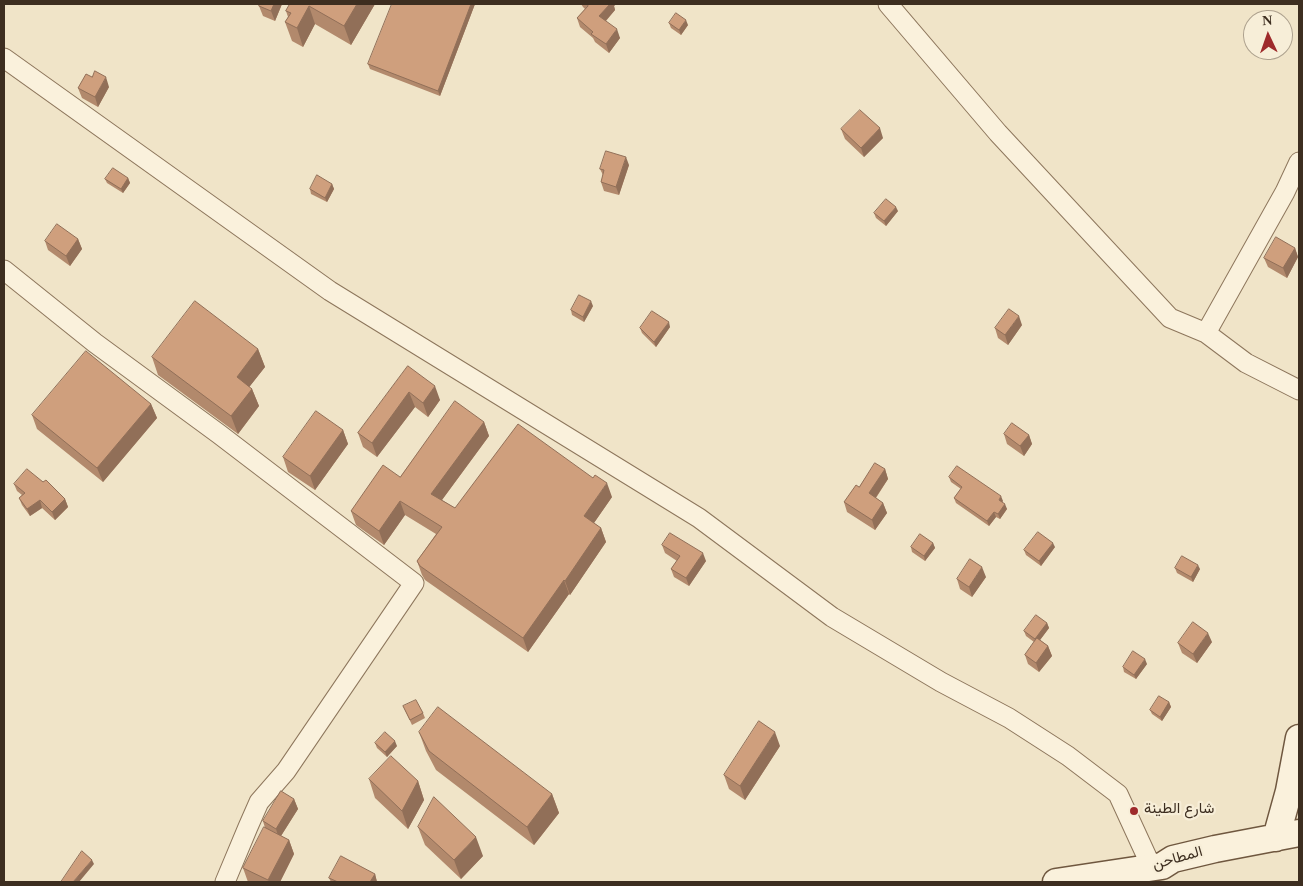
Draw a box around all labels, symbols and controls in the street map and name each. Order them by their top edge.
north arrow [1243,10,1293,60]
text: N [1262,13,1273,28]
place label: شارع الطينة [1144,802,1214,820]
marker: شارع الطينة [1128,805,1140,817]
street label: المطاحن [1151,844,1205,876]

